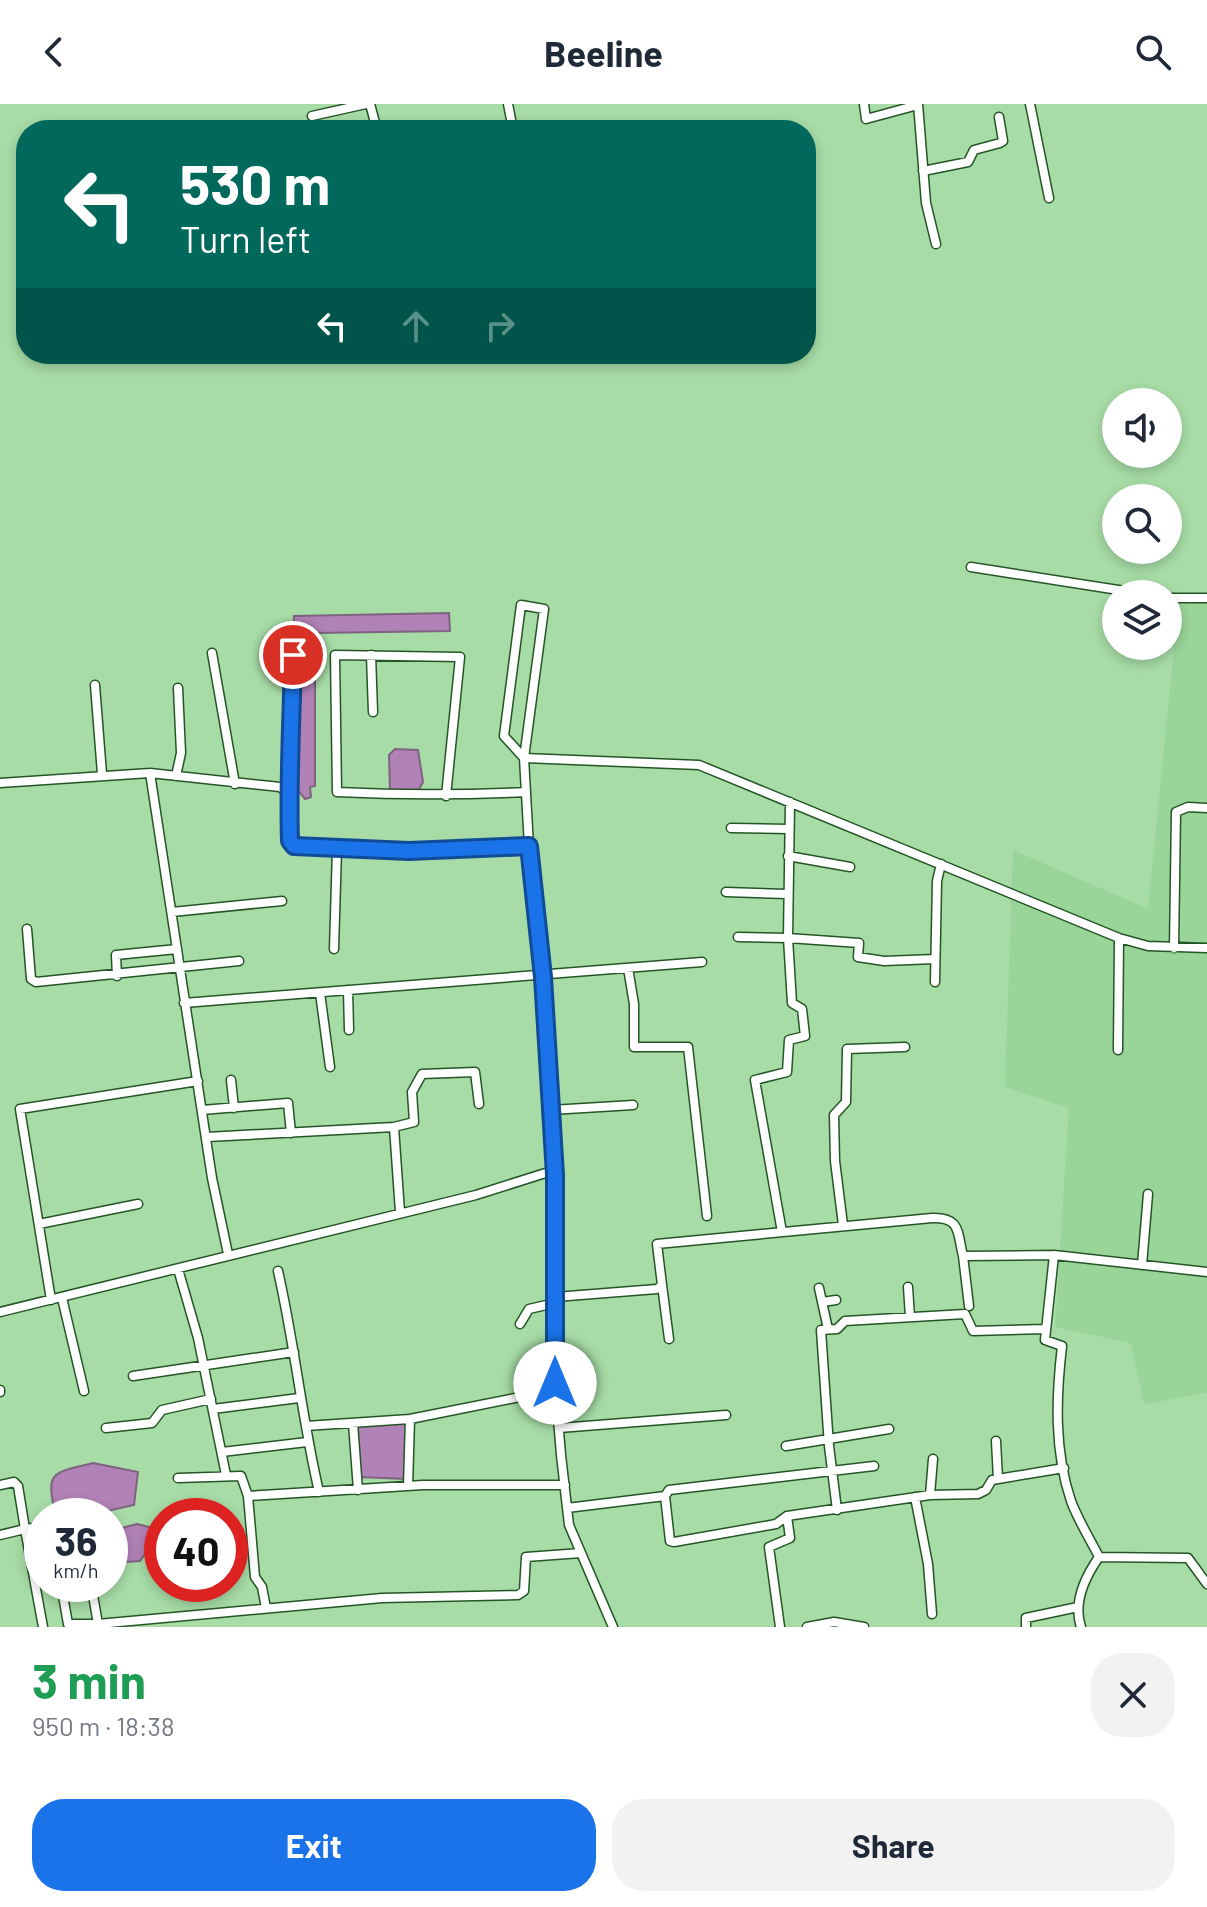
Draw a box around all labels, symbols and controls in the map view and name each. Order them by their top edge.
icon: back [32,30,76,74]
icon: search [1131,30,1175,74]
text: Beeline [544,31,663,74]
text: 530 m [180,149,330,216]
icon: left [48,152,152,256]
text: Turn left [180,217,311,260]
icon: left [310,304,354,348]
icon: ahead [394,304,438,348]
icon: right [478,304,522,348]
map controls [1102,388,1182,660]
button: sound [1102,388,1182,468]
button: search [1102,484,1182,564]
button: layers [1102,580,1182,660]
pin [259,621,327,689]
icon: arrive [271,633,315,677]
position arrow [513,1341,597,1425]
speed limit sign: 40 [144,1498,248,1602]
text: 36 [54,1516,98,1564]
text: km/h [53,1558,99,1582]
text: 3 min [32,1651,146,1709]
button: close [1091,1653,1175,1737]
text: 950 m · 18:38 [32,1710,175,1741]
button: Exit [32,1799,596,1891]
button: Share [612,1799,1175,1891]

